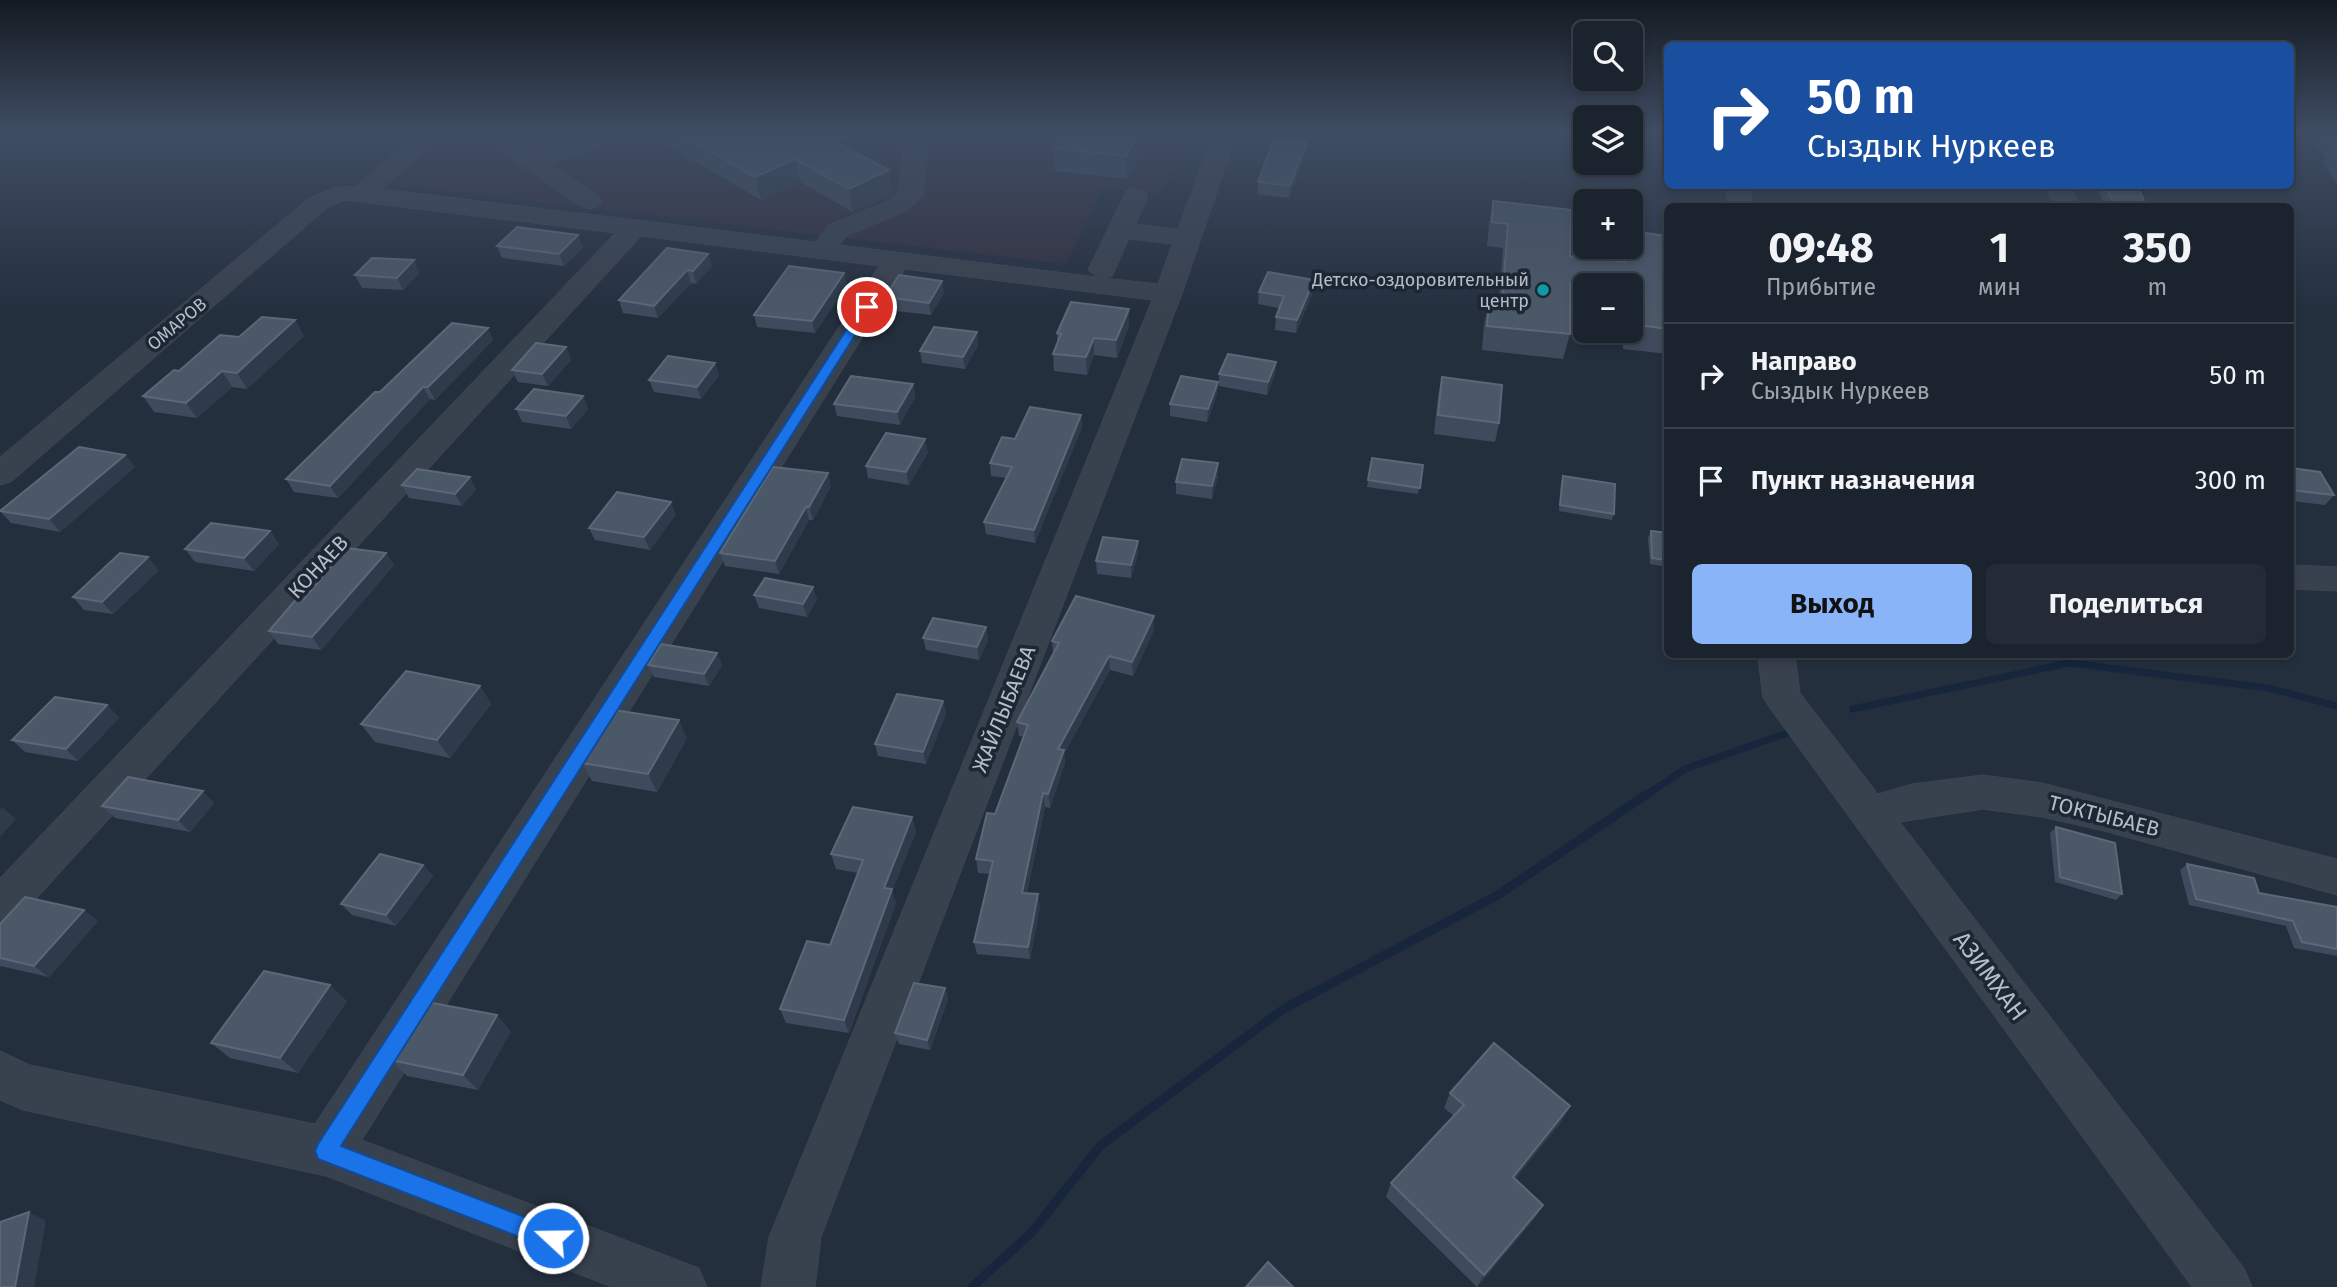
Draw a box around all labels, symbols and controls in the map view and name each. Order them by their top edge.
map controls [1573,21,1643,343]
button: search [1573,21,1643,91]
text: 50 m [1807,67,1915,126]
icon: right [1692,70,1783,161]
button: layers [1573,105,1643,175]
text: Сыздык Нуркеев [1807,127,2056,165]
button: + [1573,189,1643,259]
text: 09:48 [1768,223,1874,273]
text: 1 [1990,223,2009,273]
text: 350 [2123,223,2192,273]
place label: Детско-оздоровительный центр [1311,269,1529,312]
button: − [1573,273,1643,343]
text: Прибытие [1766,273,1876,301]
text: мин [1978,273,2021,301]
text: m [2148,273,2167,301]
pin [837,277,897,337]
marker: Детско-оздоровительный центр [1535,282,1551,298]
icon: arrive [848,288,886,326]
street label: ОМАРОВ [143,293,211,355]
text: Направо [1751,346,1857,377]
icon: right [1692,357,1730,395]
text: 50 m [2209,360,2266,391]
text: Сыздык Нуркеев [1751,377,1930,405]
icon: arrive [1692,462,1730,500]
text: Пункт назначения [1751,465,1975,496]
text: 300 m [2195,465,2266,496]
street label: КОНАЕВ [282,530,354,604]
button: Выход [1692,564,1972,644]
button: Поделиться [1986,564,2266,644]
street label: ЖАЙЛЫБАЕВА [967,642,1041,776]
street label: ТОКТЫБАЕВ [2046,790,2162,842]
street label: АЗИМХАН [1947,926,2033,1026]
position arrow [516,1201,590,1275]

